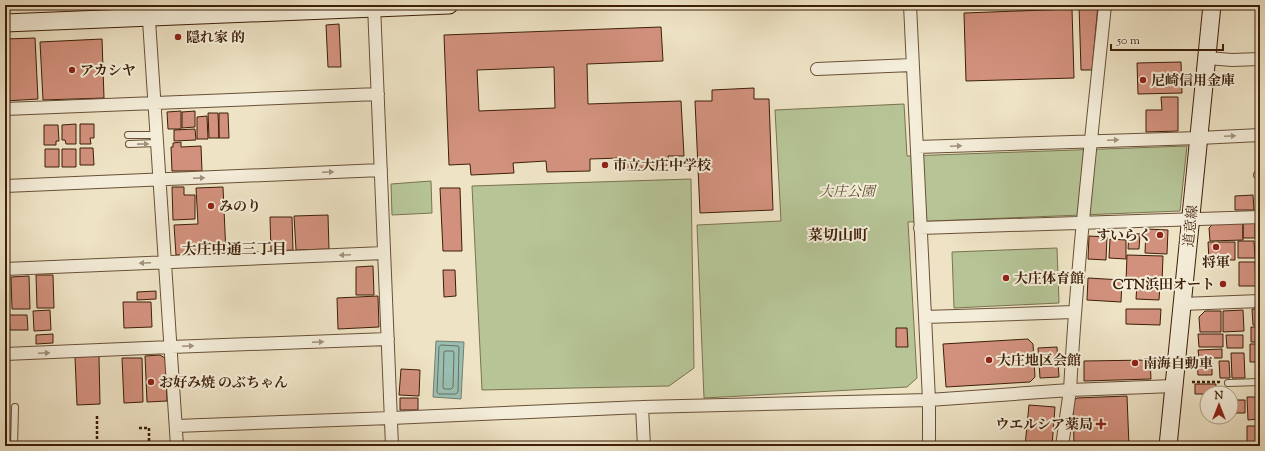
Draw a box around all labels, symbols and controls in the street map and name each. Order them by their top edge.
scale bar [1111,26,1223,52]
place label: 隠れ家 的 [186,29,245,49]
marker: 隠れ家 的 [173,32,183,42]
text: 50 m [1116,32,1140,50]
place label: アカシヤ [80,62,136,82]
marker: アカシヤ [67,65,77,75]
place label: 尼崎信用金庫 [1151,72,1235,92]
marker: 尼崎信用金庫 [1138,75,1148,85]
one-way arrow [1224,133,1236,140]
one-way arrow [1107,137,1120,143]
one-way arrow [137,141,150,147]
one-way arrow [950,143,963,149]
place label: 市立大庄中学校 [613,157,711,177]
marker: 市立大庄中学校 [600,160,610,170]
one-way arrow [322,169,335,175]
one-way arrow [193,174,205,181]
park label: 大庄公園 [819,183,877,203]
place label: みのり [219,198,261,218]
marker: みのり [206,201,216,211]
street label: 道意線 [1180,204,1204,248]
district label: 菜切山町 [808,226,868,247]
place label: すいらく [1096,227,1152,247]
marker: すいらく [1155,230,1165,240]
district label: 大庄中通三丁目 [181,240,287,261]
marker: 将軍 [1211,242,1221,252]
one-way arrow [338,252,351,258]
place label: 将軍 [1202,254,1230,274]
one-way arrow [138,260,151,266]
place label: 大庄体育館 [1014,270,1084,290]
marker: 大庄体育館 [1001,273,1011,283]
place label: CTN浜田オート [1113,276,1215,296]
marker: CTN浜田オート [1218,279,1228,289]
one-way arrow [312,338,324,345]
one-way arrow [182,343,195,349]
one-way arrow [38,349,50,356]
place label: 大庄地区会館 [997,352,1081,372]
marker: 大庄地区会館 [984,355,994,365]
place label: 南海自動車 [1143,355,1213,375]
marker: 南海自動車 [1130,358,1140,368]
place label: お好み焼 のぶちゃん [159,374,288,394]
marker: お好み焼 のぶちゃん [146,377,156,387]
north arrow [1199,385,1239,425]
text: N [1214,388,1224,404]
place label: ウエルシア薬局 [995,416,1093,436]
marker: ウエルシア薬局 [1096,419,1106,429]

